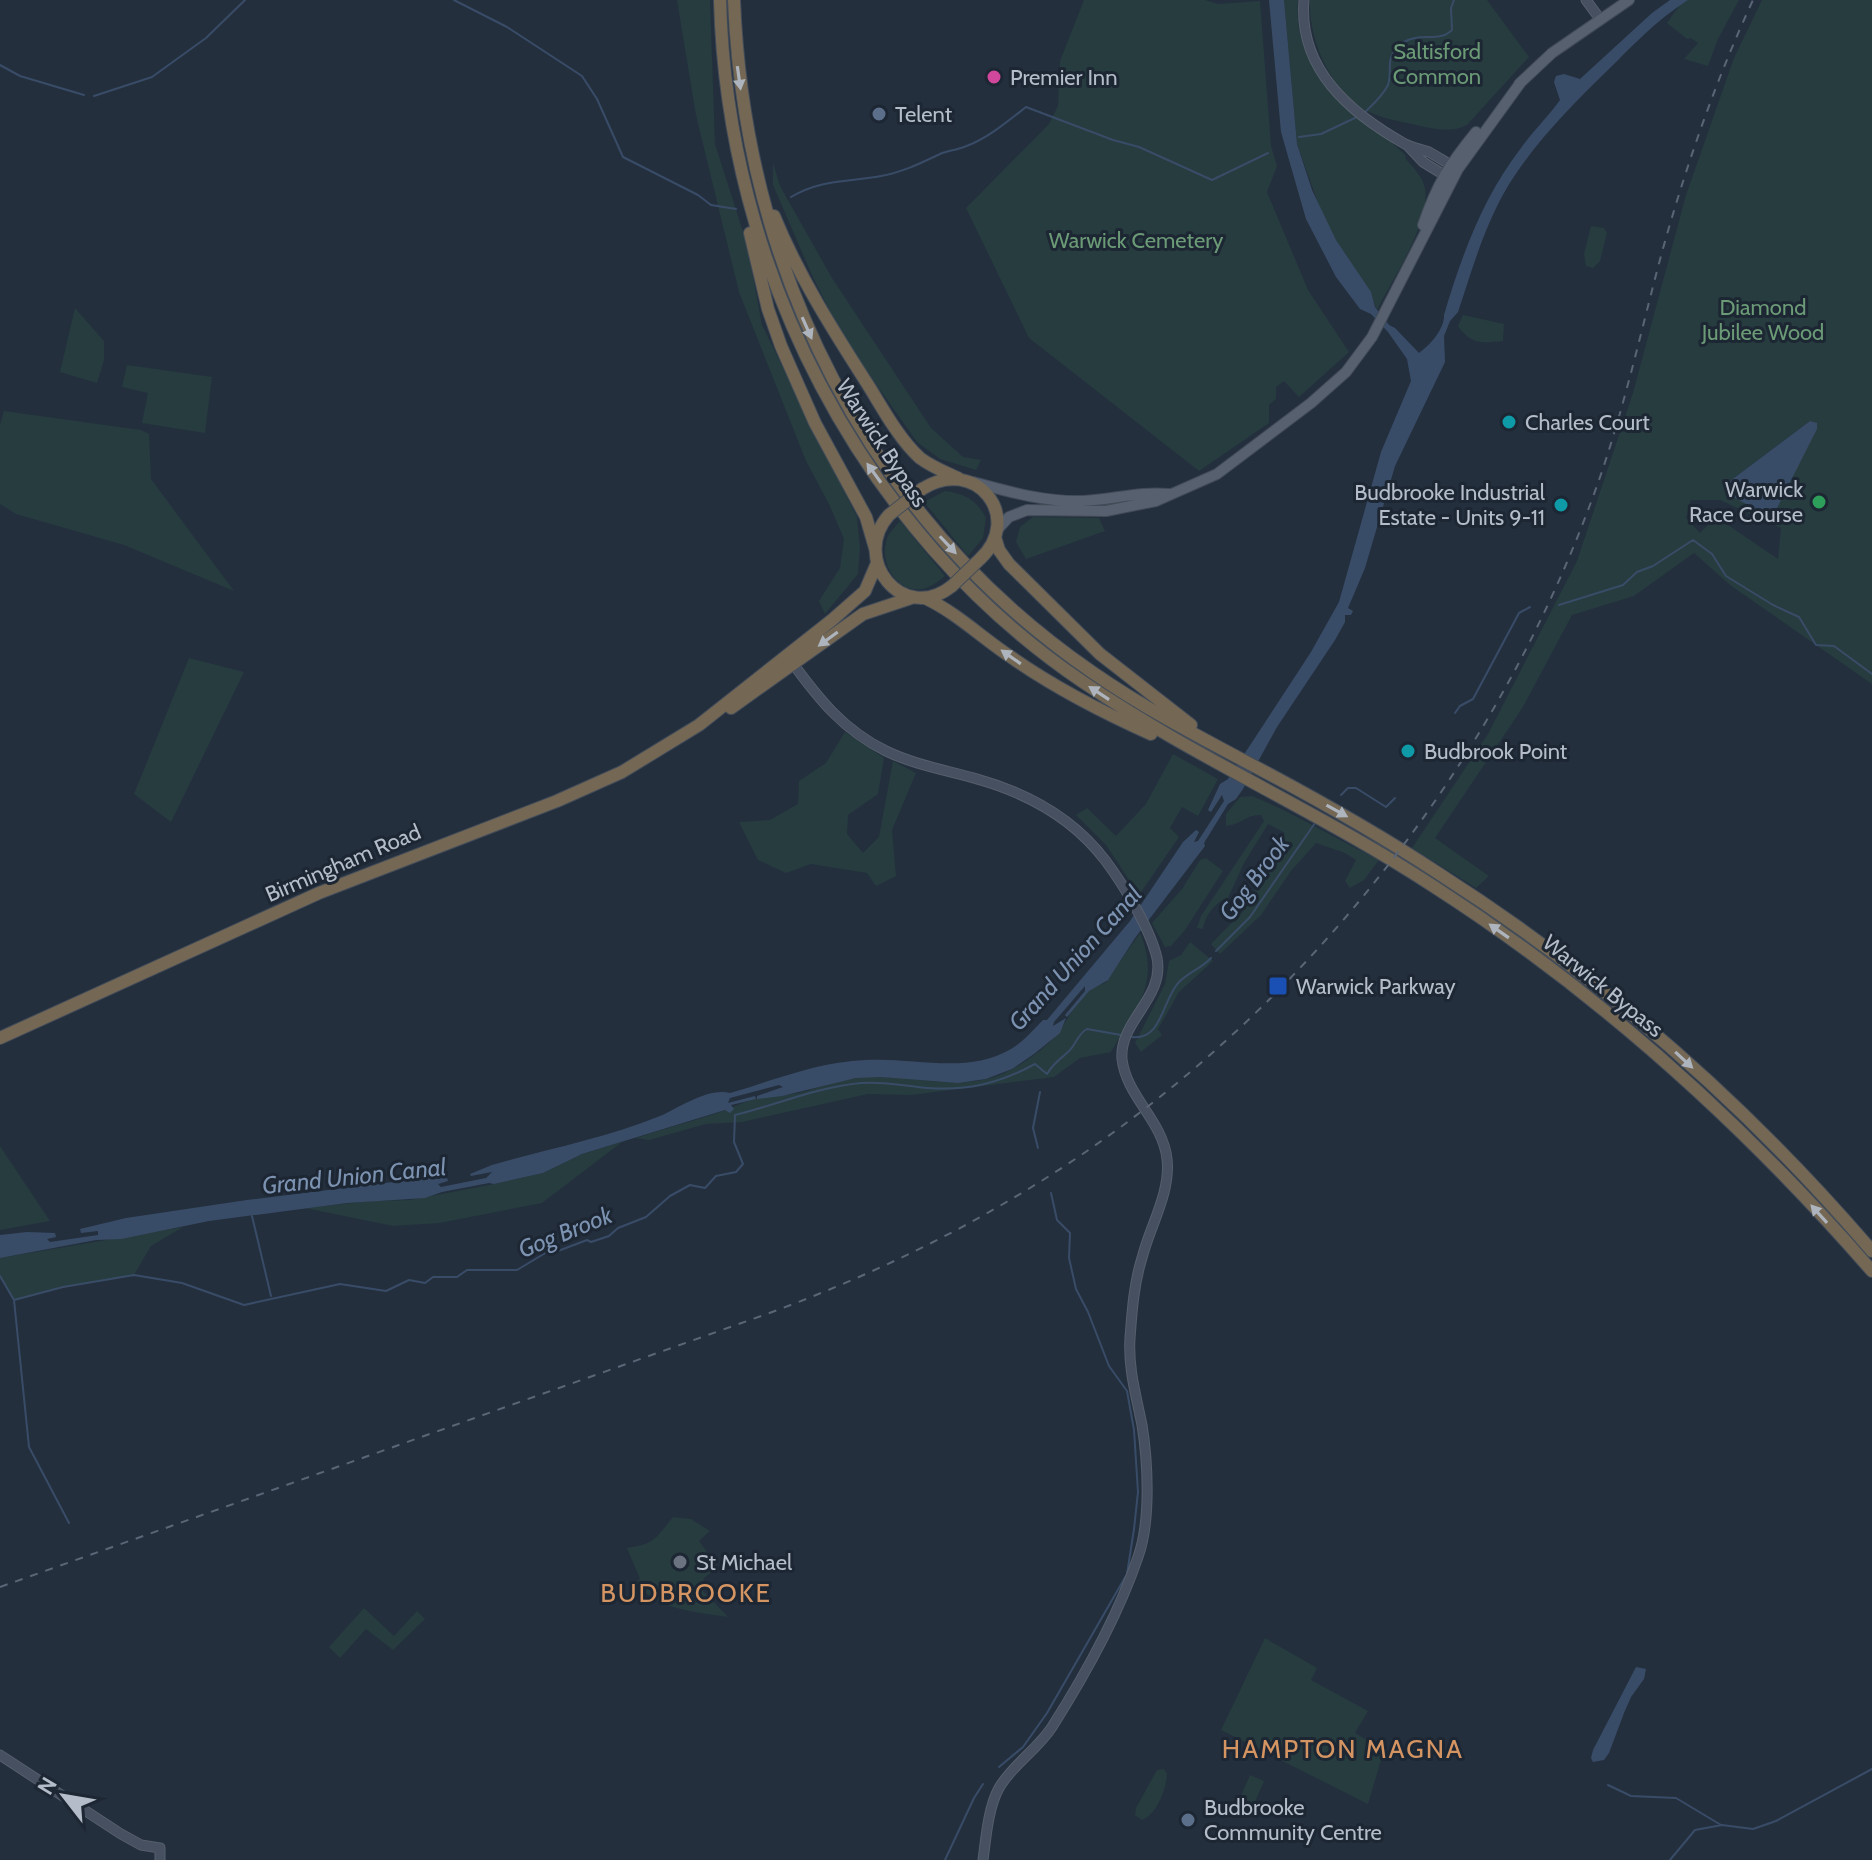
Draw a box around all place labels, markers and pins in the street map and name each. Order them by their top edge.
place label: Premier Inn [1010,64,1117,91]
marker: Premier Inn [985,68,1003,86]
place label: Telent [895,101,953,128]
marker: Telent [870,105,888,123]
place label: Charles Court [1525,409,1650,436]
marker: Charles Court [1500,413,1518,431]
place label: Warwick Race Course [1689,476,1803,528]
place label: Budbrooke Industrial Estate - Units 9-11 [1354,479,1546,531]
marker: Warwick Race Course [1810,493,1828,511]
marker: Budbrooke Industrial Estate - Units 9-11 [1552,496,1570,514]
place label: Budbrook Point [1424,738,1568,765]
marker: Budbrook Point [1399,742,1417,760]
place label: Warwick Parkway [1296,973,1456,1000]
marker: Warwick Parkway [1267,975,1289,997]
place label: St Michael [696,1549,793,1576]
marker: St Michael [671,1553,689,1571]
place label: Budbrooke Community Centre [1204,1794,1382,1846]
marker: Budbrooke Community Centre [1179,1811,1197,1829]

